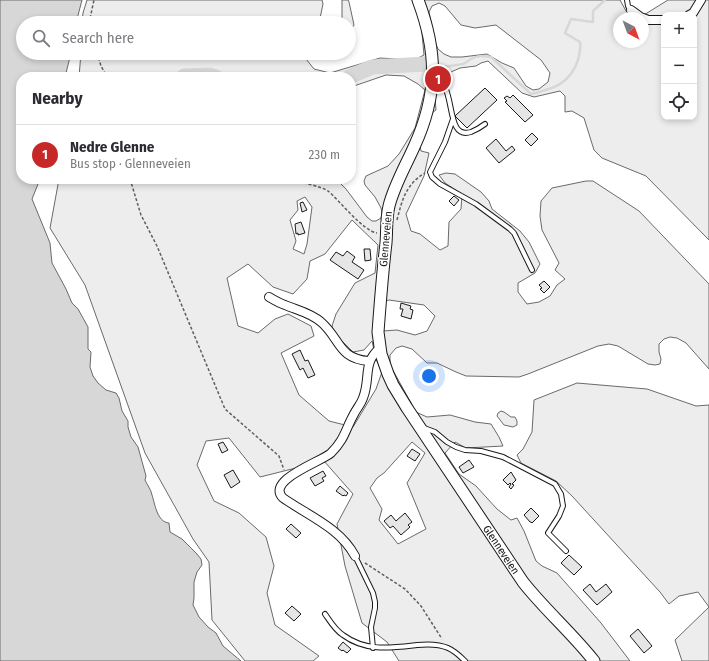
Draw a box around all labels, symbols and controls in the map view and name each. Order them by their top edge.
north arrow [613,12,649,48]
map controls [661,12,697,120]
button: + [661,12,697,48]
search box [16,16,356,60]
icon: search [30,27,52,49]
text: Search here [62,29,134,47]
button: − [661,48,697,84]
pin: 1 [425,64,451,94]
button: locate [661,84,697,120]
text: Nearby [32,88,83,109]
text: Nedre Glenne [70,138,154,156]
text: 1 [42,147,48,162]
text: 230 m [309,147,340,162]
text: Bus stop · Glenneveien [70,156,191,171]
street label: Glenneveien [377,211,395,267]
your location [419,366,439,386]
street label: Glenneveien [480,523,522,577]

